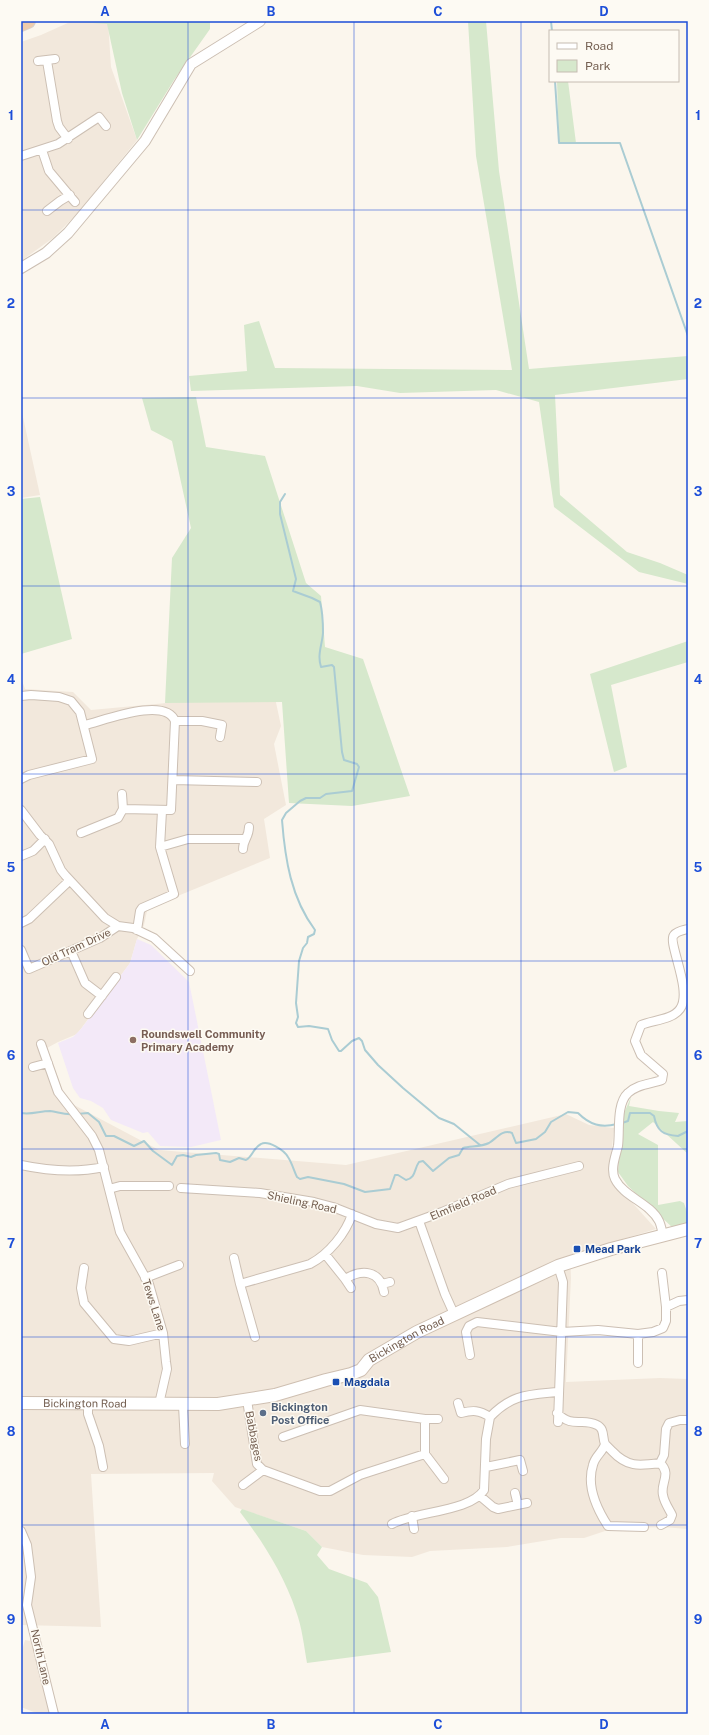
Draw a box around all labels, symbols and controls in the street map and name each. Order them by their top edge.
text: A [100,4,110,19]
text: B [267,4,276,19]
text: C [433,4,443,19]
text: D [599,4,609,19]
legend [549,30,679,82]
text: Road [585,39,613,53]
text: Park [585,59,611,73]
text: 1 [8,108,14,123]
text: 1 [695,108,701,123]
text: 2 [7,296,15,311]
text: 2 [694,296,702,311]
text: 3 [7,484,16,499]
text: 3 [694,484,703,499]
text: 4 [7,672,16,687]
text: 4 [694,672,703,687]
text: 5 [7,860,16,875]
text: 5 [694,860,703,875]
street label: Old Tram Drive [39,926,113,968]
place label: Roundswell Community Primary Academy [141,1028,266,1053]
marker: Roundswell Community Primary Academy [128,1035,138,1045]
text: 6 [7,1048,16,1063]
text: 6 [694,1048,703,1063]
street label: Elmfield Road [428,1184,498,1222]
street label: Shieling Road [266,1189,338,1215]
text: 7 [7,1236,15,1251]
text: 7 [694,1236,702,1251]
place label: Mead Park [585,1243,641,1255]
marker: Mead Park [572,1244,582,1254]
street label: Tews Lane [140,1278,168,1332]
street label: Bickington Road [367,1314,446,1365]
place label: Magdala [344,1376,390,1388]
marker: Magdala [331,1377,341,1387]
street label: Bickington Road [43,1397,127,1410]
place label: Bickington Post Office [271,1401,329,1426]
marker: Bickington Post Office [258,1408,268,1418]
street label: Babbages [243,1410,265,1463]
text: 8 [7,1424,16,1439]
text: 8 [694,1424,703,1439]
text: 9 [7,1612,15,1627]
text: 9 [694,1612,702,1627]
street label: North Lane [29,1628,53,1686]
text: A [100,1717,110,1732]
text: B [267,1717,276,1732]
text: C [433,1717,443,1732]
text: D [599,1717,609,1732]

